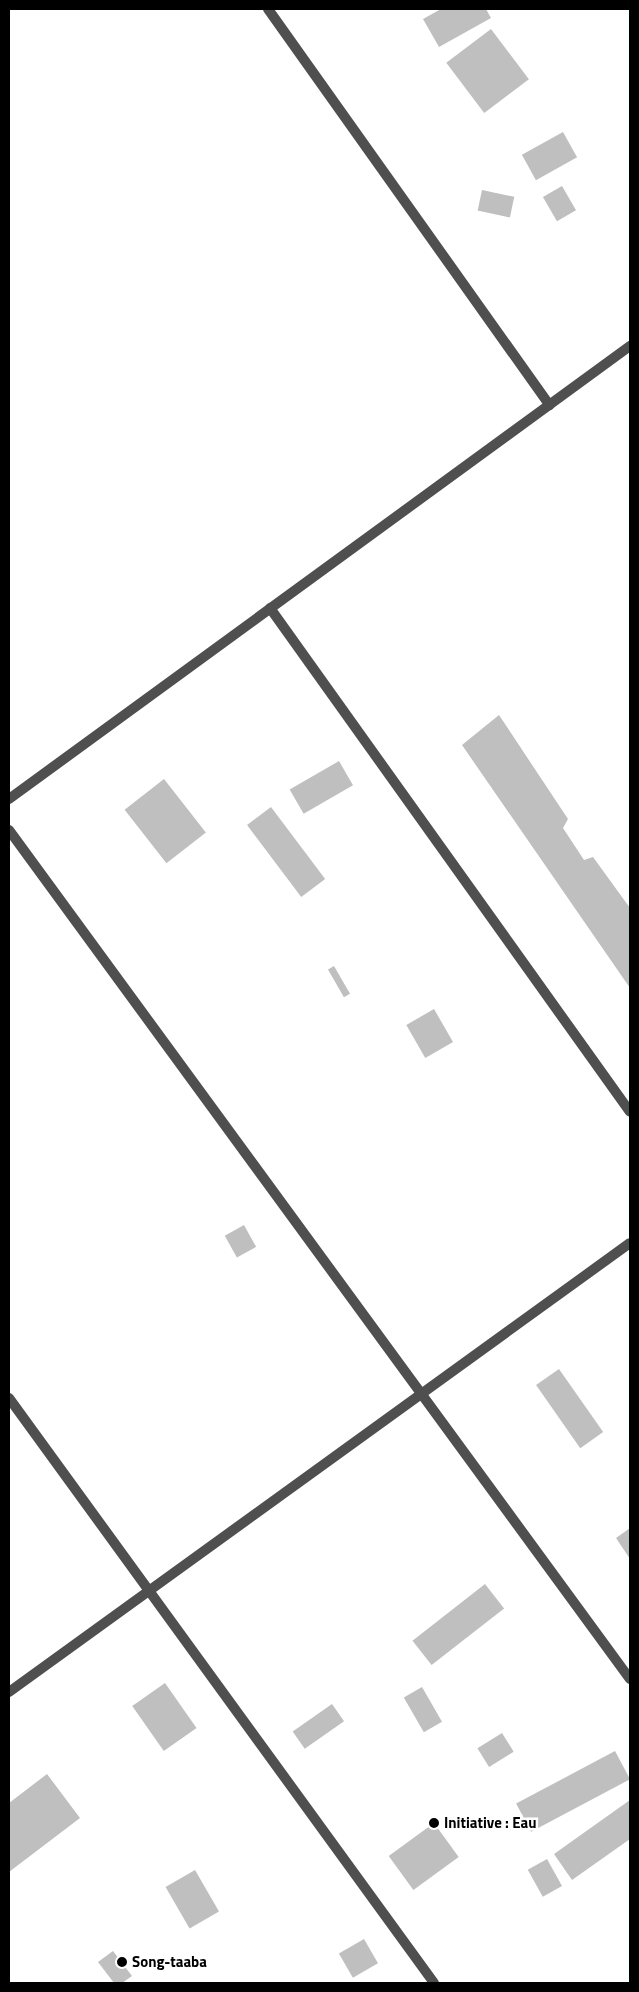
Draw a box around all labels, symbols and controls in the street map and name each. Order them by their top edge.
place label: Initiative : Eau [444,1814,537,1832]
marker: Initiative : Eau [428,1817,440,1829]
place label: Song-taaba [132,1953,207,1971]
marker: Song-taaba [116,1956,128,1968]

